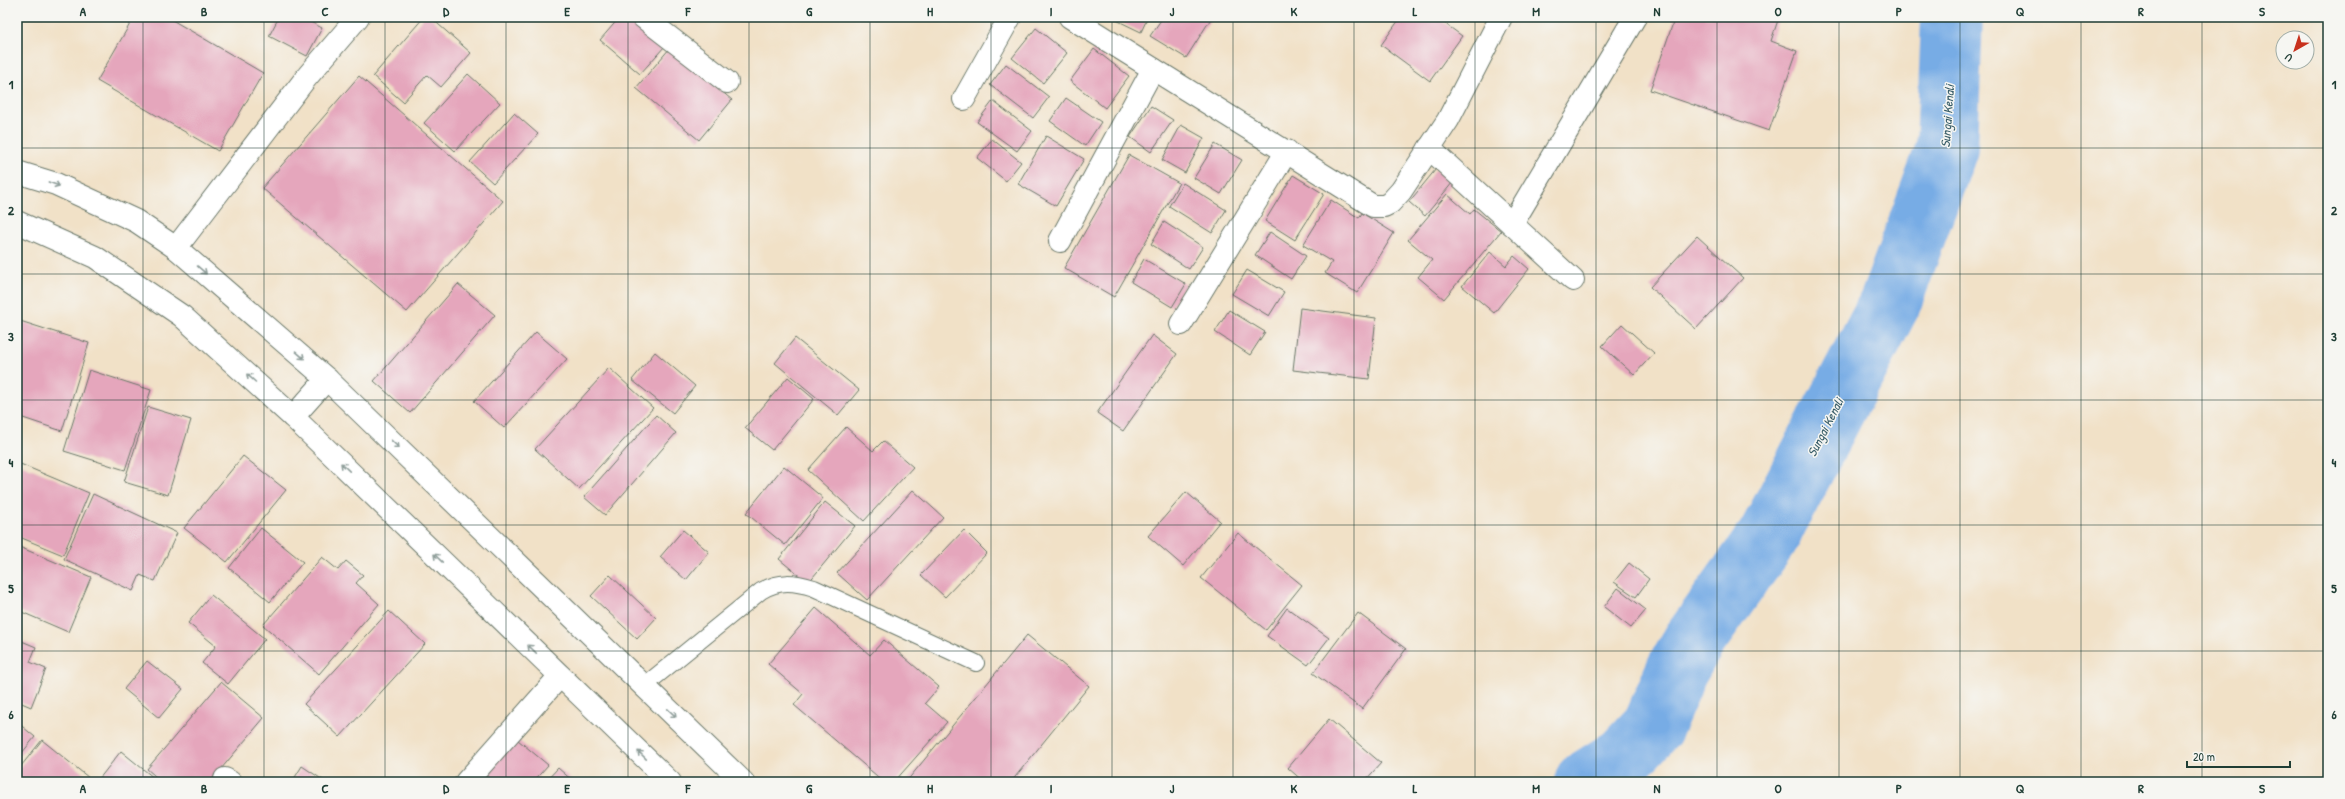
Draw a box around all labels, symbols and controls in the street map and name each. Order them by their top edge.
text: A [80,2,87,20]
text: B [201,2,208,20]
text: C [321,2,329,20]
text: D [443,2,450,20]
text: E [564,2,570,20]
text: F [685,2,692,20]
text: G [806,2,813,20]
text: H [927,2,933,20]
text: I [1049,2,1053,20]
text: J [1170,2,1175,20]
text: K [1291,2,1298,20]
text: L [1413,2,1418,20]
text: M [1532,2,1540,20]
text: N [1654,2,1661,20]
text: O [1774,2,1782,20]
text: P [1896,2,1902,20]
text: Q [2016,2,2025,20]
text: R [2138,2,2144,20]
text: S [2259,2,2265,20]
north arrow [2275,30,2315,70]
text: U [2282,50,2295,65]
text: 1 [9,75,14,93]
text: 1 [2332,75,2337,93]
water label: Sungai Kenali [1936,83,1959,148]
one-way arrow [48,181,60,189]
text: 2 [8,201,15,219]
text: 2 [2331,201,2338,219]
one-way arrow [196,266,207,275]
text: 3 [8,327,14,345]
text: 3 [2331,327,2337,345]
one-way arrow [295,351,305,360]
one-way arrow [246,374,256,383]
water label: Sungai Kenali [1803,394,1849,460]
one-way arrow [390,439,400,449]
text: 4 [9,453,14,471]
text: 4 [2332,453,2337,471]
one-way arrow [340,463,350,472]
one-way arrow [433,553,443,563]
text: 5 [8,579,14,597]
text: 5 [2331,579,2337,597]
one-way arrow [527,644,537,654]
text: 6 [8,705,14,723]
text: 6 [2331,705,2337,723]
one-way arrow [667,708,677,718]
scale bar [2187,743,2290,769]
text: 20 m [2193,748,2215,765]
one-way arrow [637,751,647,760]
text: A [80,779,87,797]
text: B [201,779,208,797]
text: C [321,779,329,797]
text: D [443,779,450,797]
text: E [564,779,570,797]
text: F [685,779,692,797]
text: G [806,779,813,797]
text: H [927,779,933,797]
text: I [1049,779,1053,797]
text: J [1170,779,1175,797]
text: K [1291,779,1298,797]
text: L [1413,779,1418,797]
text: M [1532,779,1540,797]
text: N [1654,779,1661,797]
text: O [1774,779,1782,797]
text: P [1896,779,1902,797]
text: Q [2016,779,2025,797]
text: R [2138,779,2144,797]
text: S [2259,779,2265,797]

